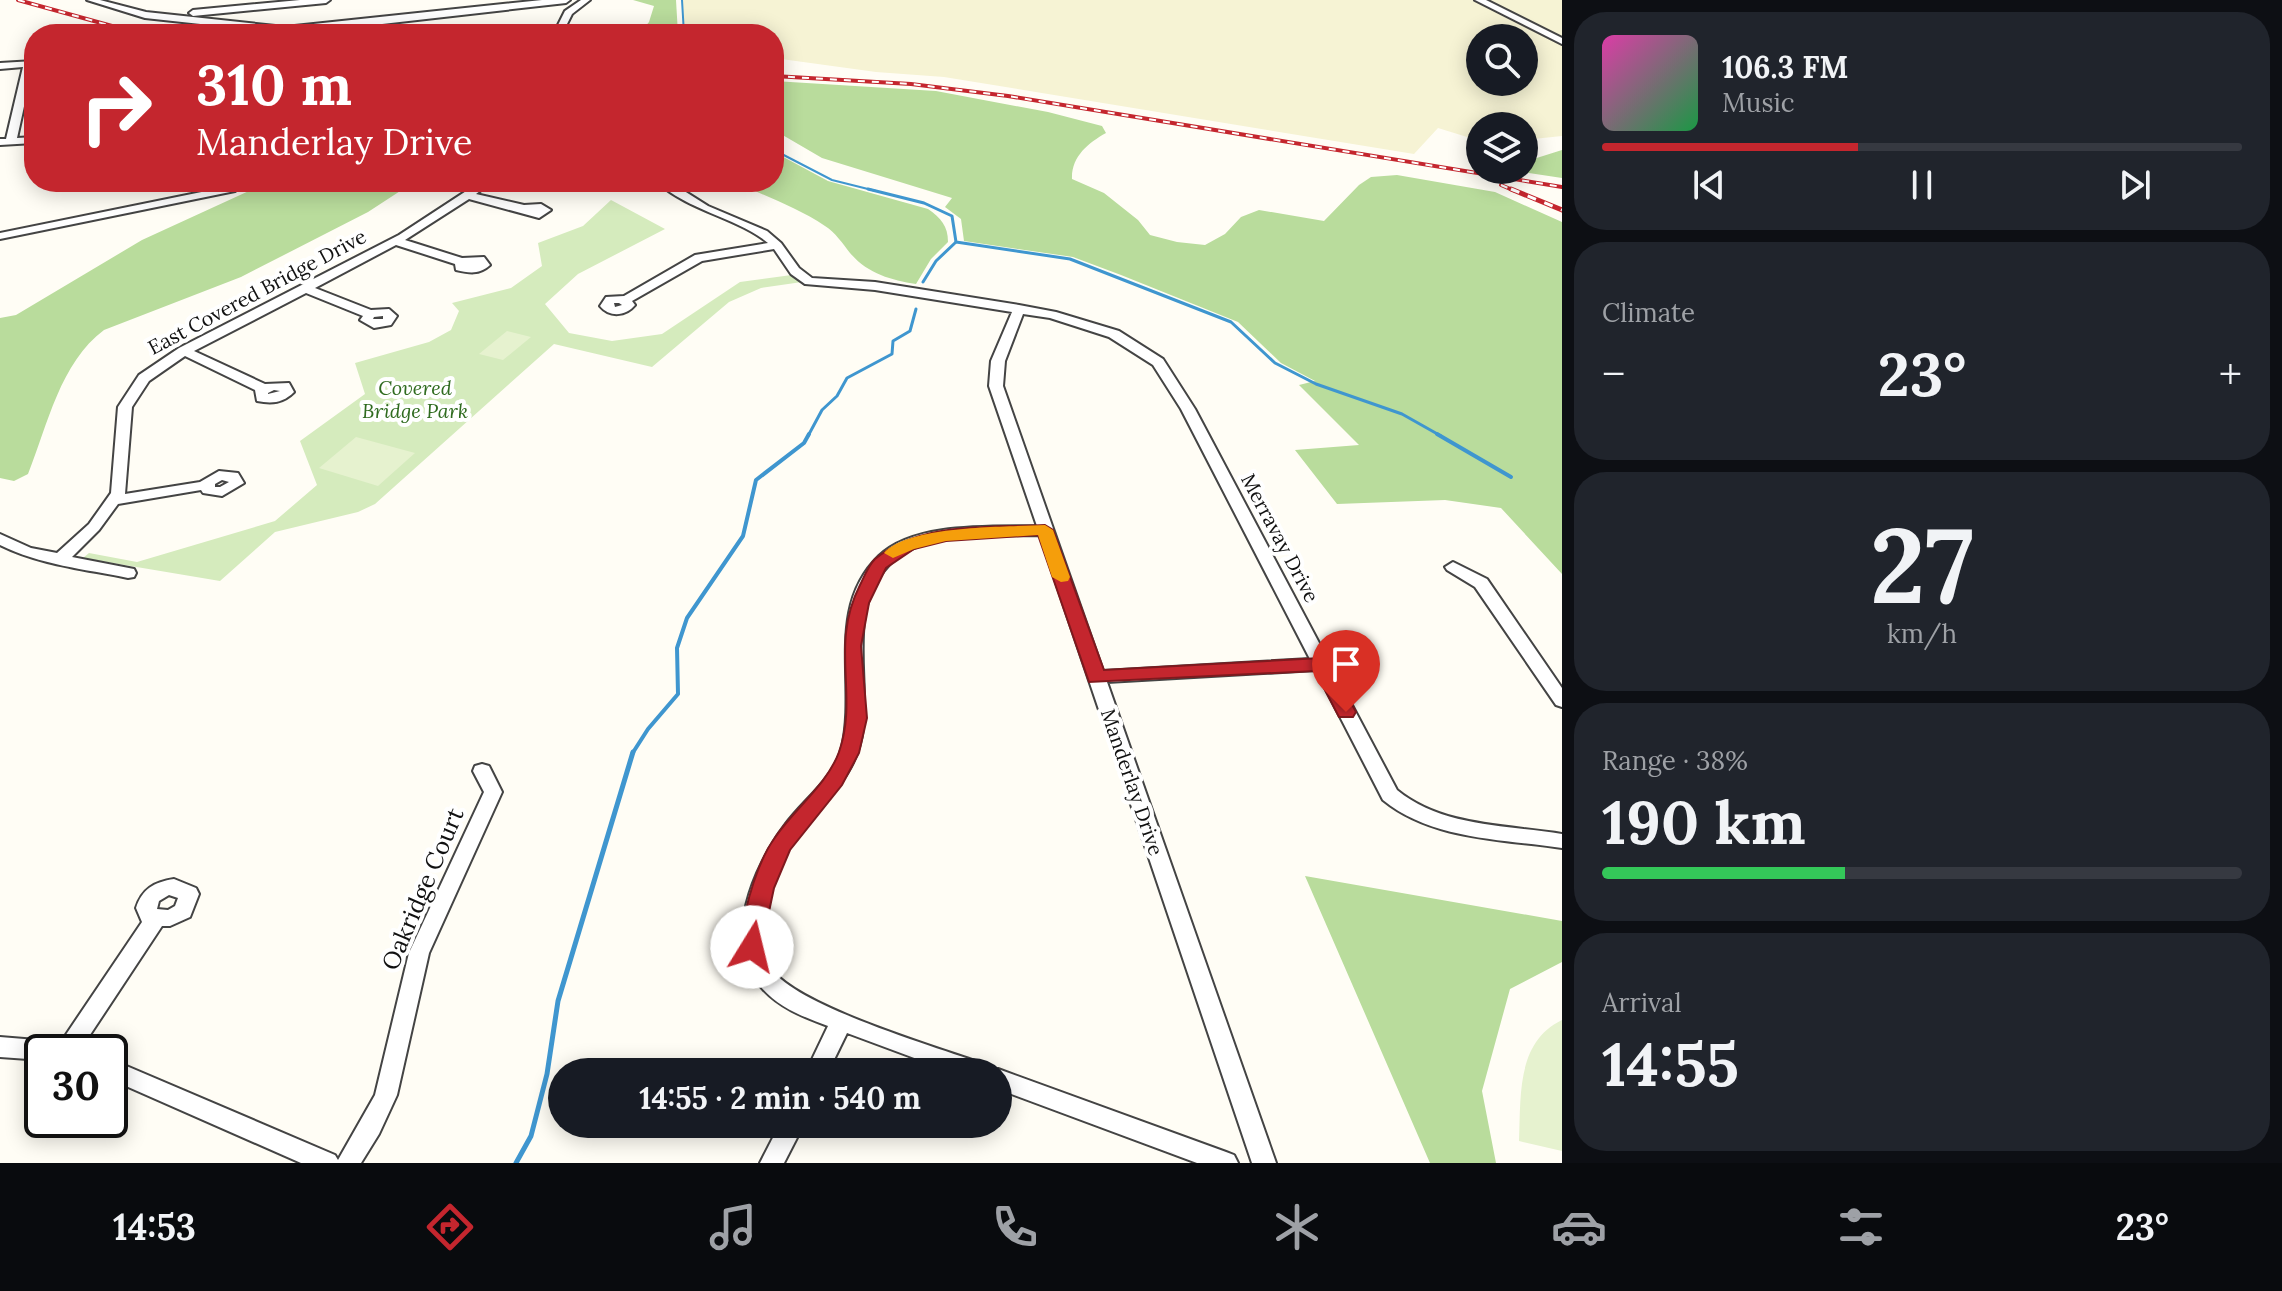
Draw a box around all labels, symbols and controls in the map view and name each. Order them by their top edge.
map controls [1466,24,1538,184]
button: search [1466,24,1538,96]
text: 106.3 FM [1722,48,1848,86]
text: 310 m [196,49,352,120]
icon: right [64,56,168,160]
text: Music [1722,86,1795,119]
button: layers [1466,112,1538,184]
text: Manderlay Drive [196,119,472,165]
icon: previous [1687,163,1731,207]
icon: pause [1900,163,1944,207]
icon: next [2113,163,2157,207]
street label: East Covered Bridge Drive [143,223,370,360]
text: Climate [1602,296,1695,329]
text: 23° [1878,336,1966,412]
text: − [1602,346,1625,402]
text: + [2219,346,2242,402]
park label: Covered Bridge Park [362,375,468,423]
street label: Merravay Drive [1236,469,1325,607]
text: 27 [1870,498,1974,631]
text: km/h [1887,617,1957,650]
pin [1312,630,1380,712]
icon: arrive [1324,642,1368,686]
street label: Manderlay Drive [1096,705,1169,859]
text: Range · 38% [1602,744,1748,777]
text: 190 km [1602,784,1806,860]
street label: Oakridge Court [374,802,471,975]
position arrow [710,905,794,989]
text: Arrival [1602,986,1681,1019]
text: 14:55 [1602,1026,1739,1102]
speed limit sign: 30 [24,1034,128,1138]
text: 14:55 · 2 min · 540 m [639,1079,921,1117]
icon: directions [422,1199,478,1255]
icon: music [705,1199,761,1255]
icon: phone [987,1199,1043,1255]
icon: climate [1269,1199,1325,1255]
icon: car [1551,1199,1607,1255]
icon: filters [1833,1199,1889,1255]
text: 14:53 [113,1204,196,1250]
text: 23° [2116,1204,2169,1250]

